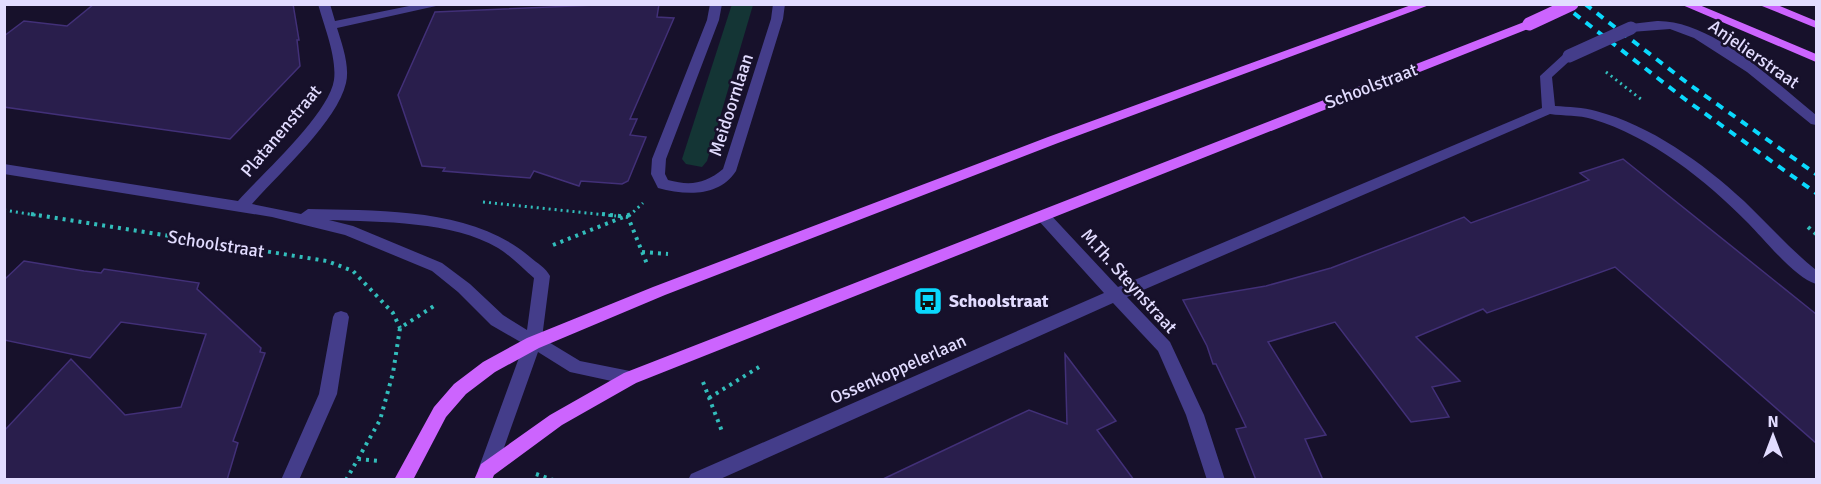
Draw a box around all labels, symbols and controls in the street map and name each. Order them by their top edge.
street label: Anjelierstraat [1704,15,1804,93]
street label: Meidoornlaan [704,51,758,159]
street label: Schoolstraat [1322,58,1420,114]
street label: Platanenstraat [236,80,326,182]
street label: M.Th. Steynstraat [1076,224,1182,338]
street label: Schoolstraat [166,226,266,262]
bus stop icon: Schoolstraat [912,285,944,317]
place label: Schoolstraat [949,290,1049,312]
street label: Ossenkoppelerlaan [827,329,969,409]
north arrow [1743,406,1803,466]
text: N [1767,412,1779,432]

